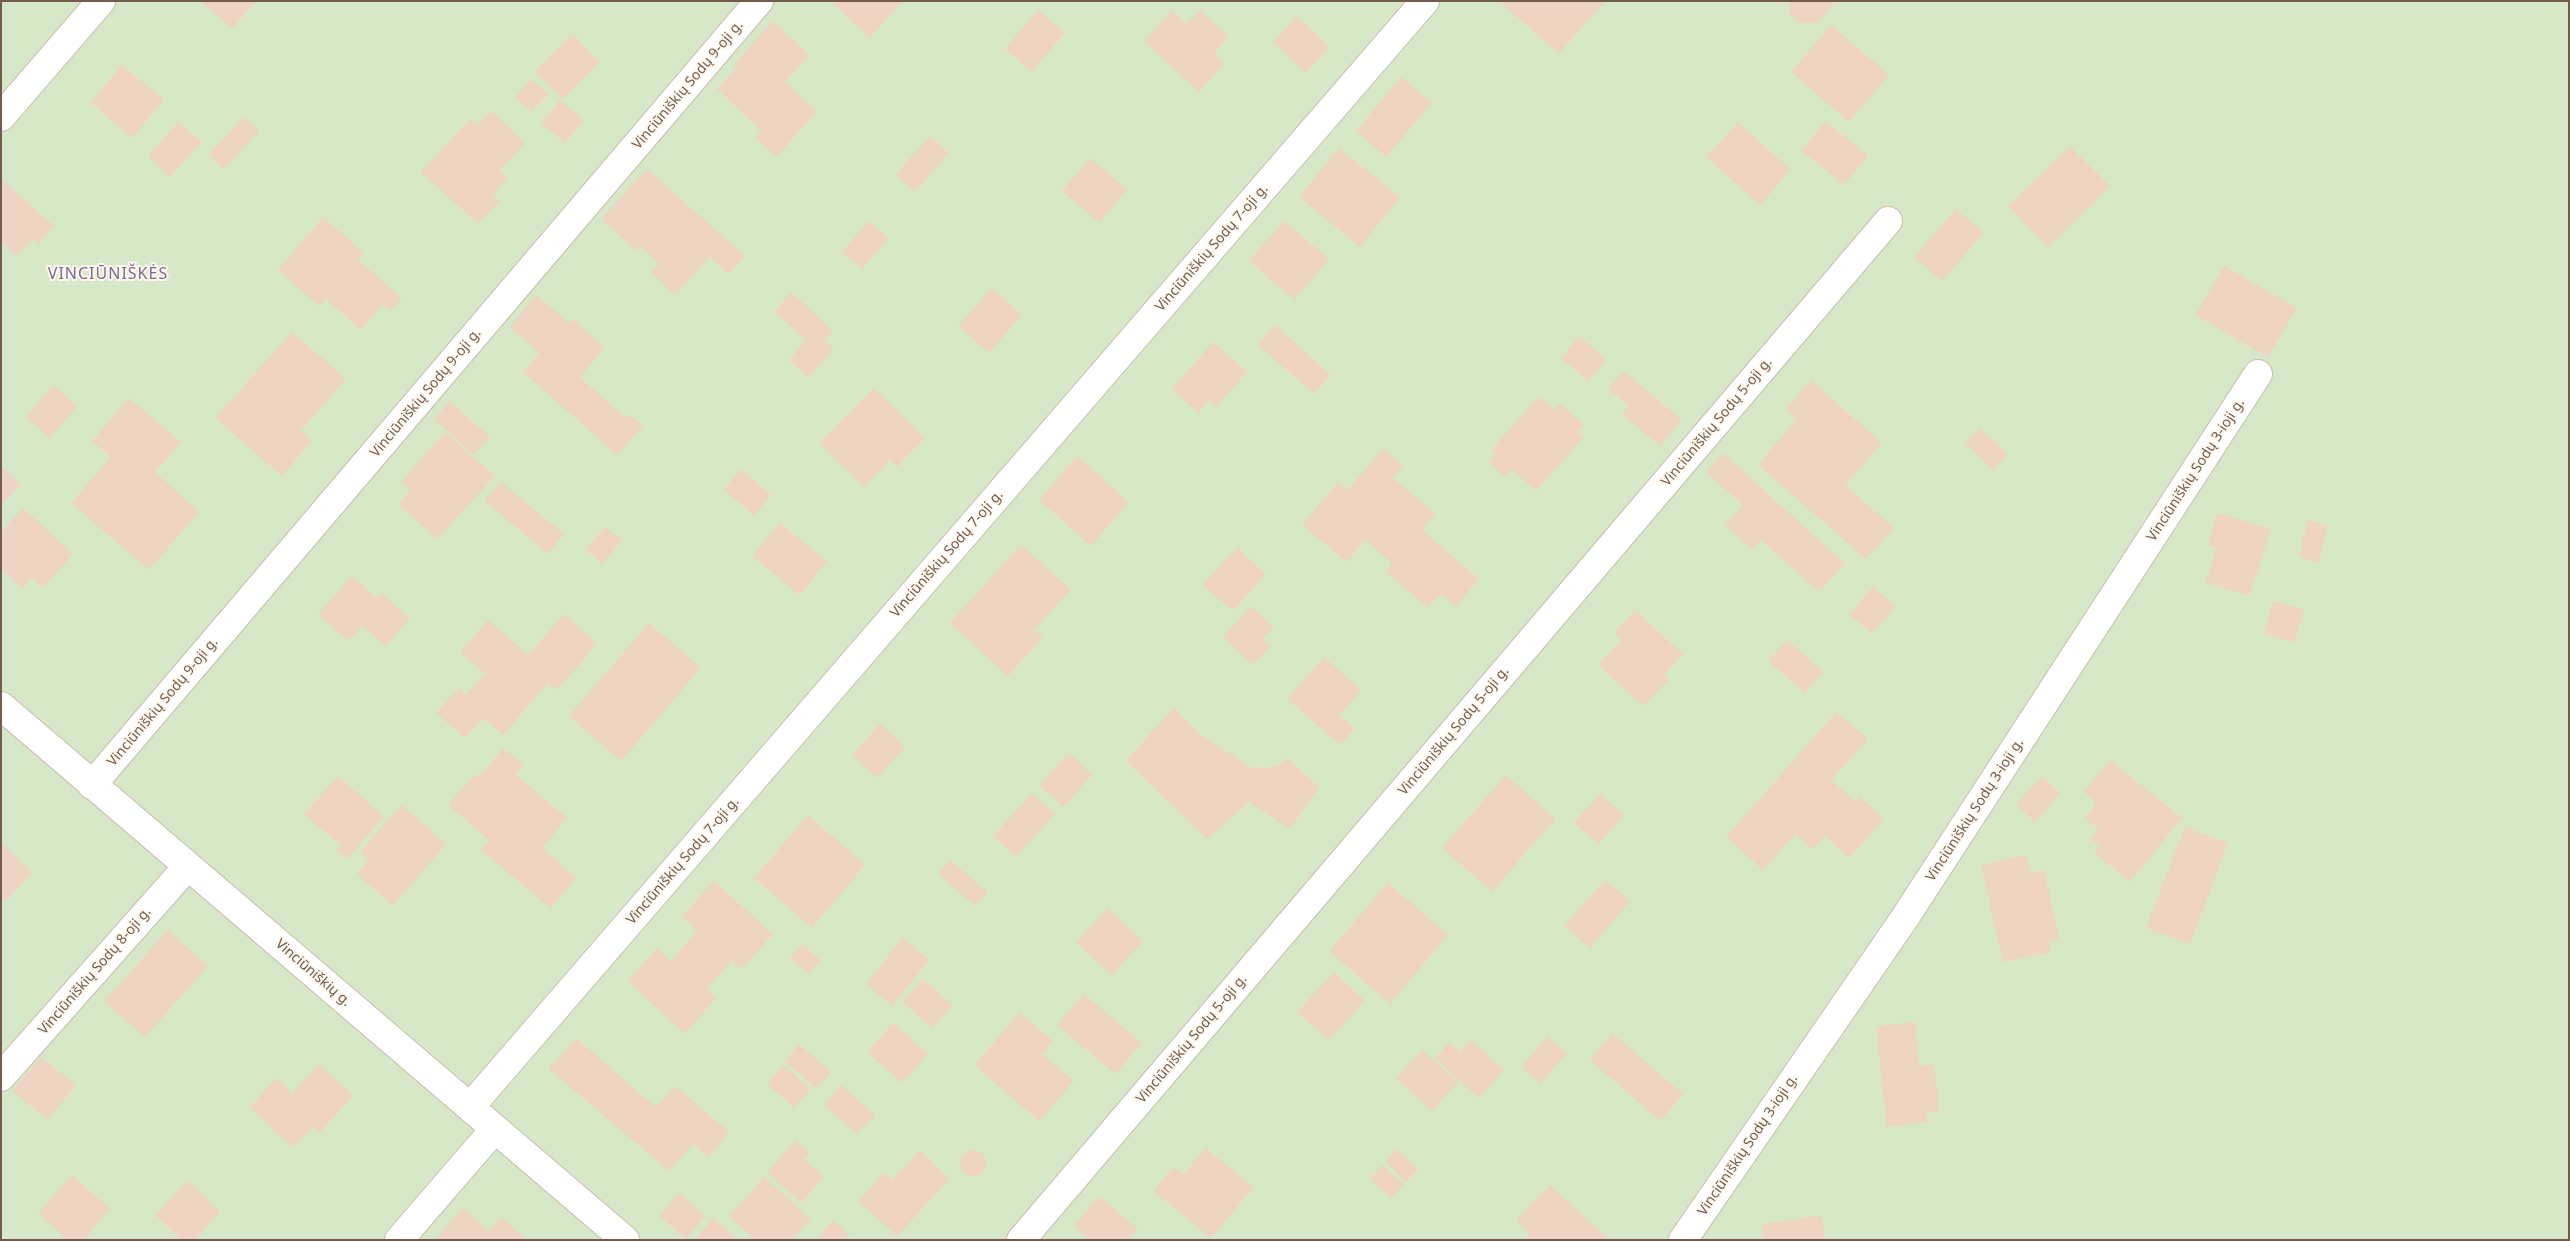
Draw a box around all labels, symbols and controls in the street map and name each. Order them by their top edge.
street label: Vinciūniškių Sodų 9-oji g. [629,17,747,153]
street label: Vinciūniškių Sodų 7-oji g. [1152,181,1272,315]
district label: VINCIŪNIŠKĖS [46,264,170,284]
street label: Vinciūniškių Sodų 9-oji g. [367,325,485,461]
street label: Vinciūniškių Sodų 5-oji g. [1658,354,1776,490]
street label: Vinciūniškių Sodų 3-ioji g. [2144,395,2248,545]
street label: Vinciūniškių Sodų 7-oji g. [887,487,1007,621]
street label: Vinciūniškių Sodų 9-oji g. [104,634,222,770]
street label: Vinciūniškių Sodų 5-oji g. [1395,663,1513,799]
street label: Vinciūniškių Sodų 3-ioji g. [1923,735,2027,885]
street label: Vinciūniškių Sodų 7-oji g. [623,794,743,928]
street label: Vinciūniškių Sodų 8-oji g. [35,904,155,1038]
street label: Vinciūniškių g. [272,936,354,1010]
street label: Vinciūniškių Sodų 5-oji g. [1133,971,1251,1107]
street label: Vinciūniškių Sodų 3-ioji g. [1694,1071,1802,1219]

